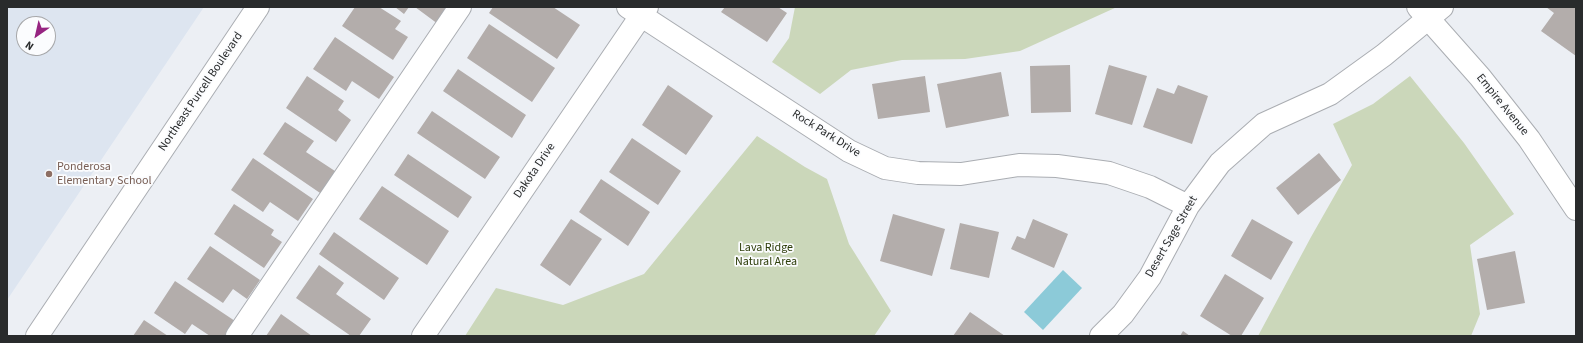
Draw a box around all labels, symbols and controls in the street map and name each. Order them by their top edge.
north arrow [16,16,56,56]
street label: Northeast Purcell Boulevard [156,30,246,154]
text: N [22,37,37,54]
street label: Empire Avenue [1473,71,1531,139]
street label: Rock Park Drive [789,107,863,161]
street label: Dakota Drive [511,141,559,201]
place label: Ponderosa Elementary School [57,160,152,188]
marker: Ponderosa Elementary School [44,169,54,179]
street label: Desert Sage Street [1143,194,1201,280]
park label: Lava Ridge Natural Area [735,241,797,269]

